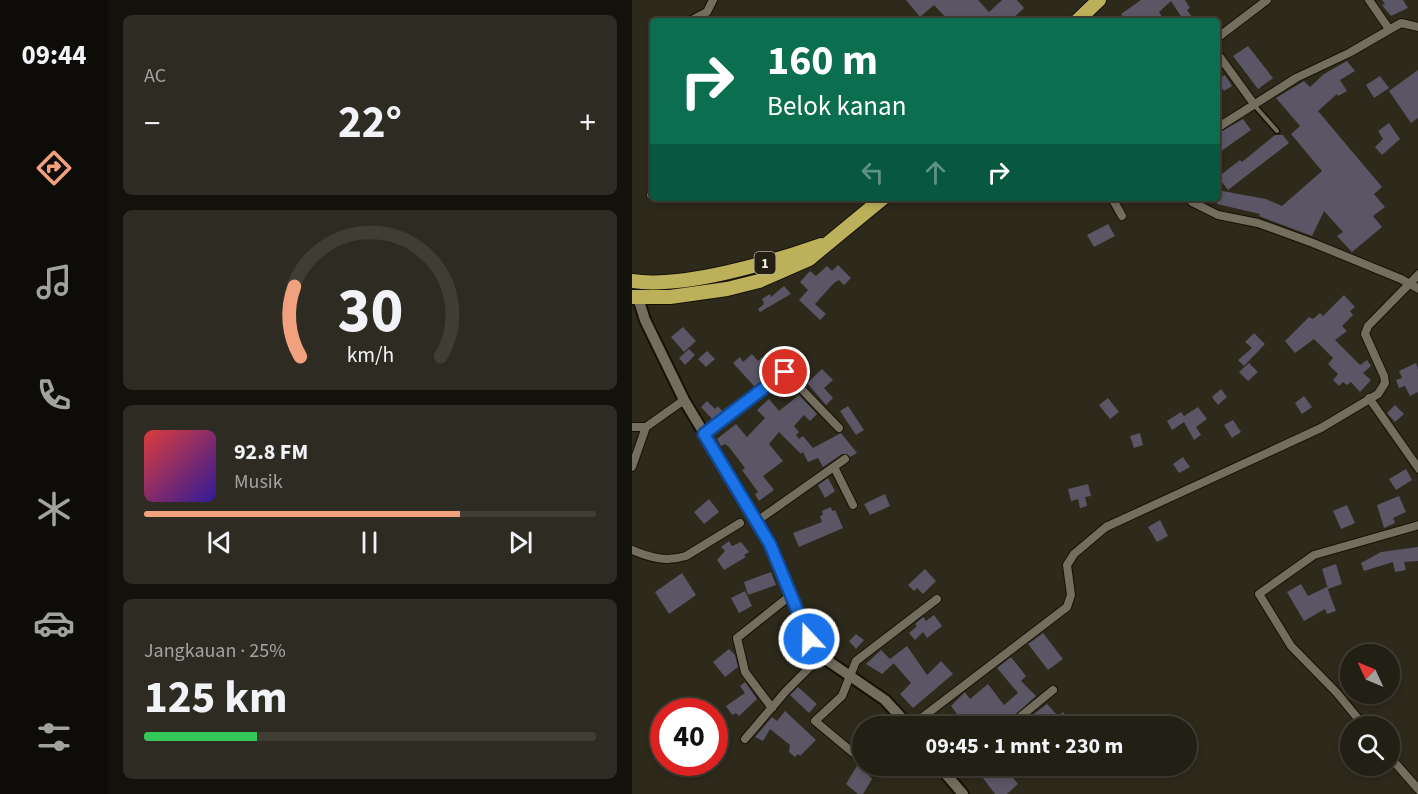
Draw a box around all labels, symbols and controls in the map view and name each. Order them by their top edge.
text: 160 m [767,31,878,91]
text: 09:44 [21,36,87,75]
icon: right [668,42,746,120]
text: AC [144,62,166,90]
text: Belok kanan [767,87,906,126]
text: 22° [338,91,402,155]
text: − [144,100,160,147]
text: + [580,100,596,147]
icon: directions [33,147,75,189]
icon: left [856,156,889,189]
icon: ahead [919,156,952,189]
icon: right [982,156,1015,189]
road number: 1 [754,252,776,274]
icon: music [33,261,75,303]
text: 30 [337,267,403,356]
text: km/h [346,340,394,371]
pin [759,346,810,397]
icon: arrive [768,355,801,388]
icon: phone [33,374,75,416]
text: 92.8 FM [234,436,308,468]
text: Musik [234,468,283,496]
icon: climate [33,488,75,530]
icon: previous [203,526,236,559]
icon: pause [353,526,386,559]
icon: next [504,526,537,559]
icon: car [33,602,75,644]
position arrow [777,607,841,671]
text: Jangkauan · 25% [144,637,286,665]
north arrow [1340,644,1400,704]
map controls [1340,644,1400,776]
text: 125 km [144,666,288,730]
speed limit sign: 40 [650,698,728,776]
icon: filters [33,716,75,758]
button: search [1340,716,1400,776]
text: 09:45 · 1 mnt · 230 m [926,730,1123,762]

